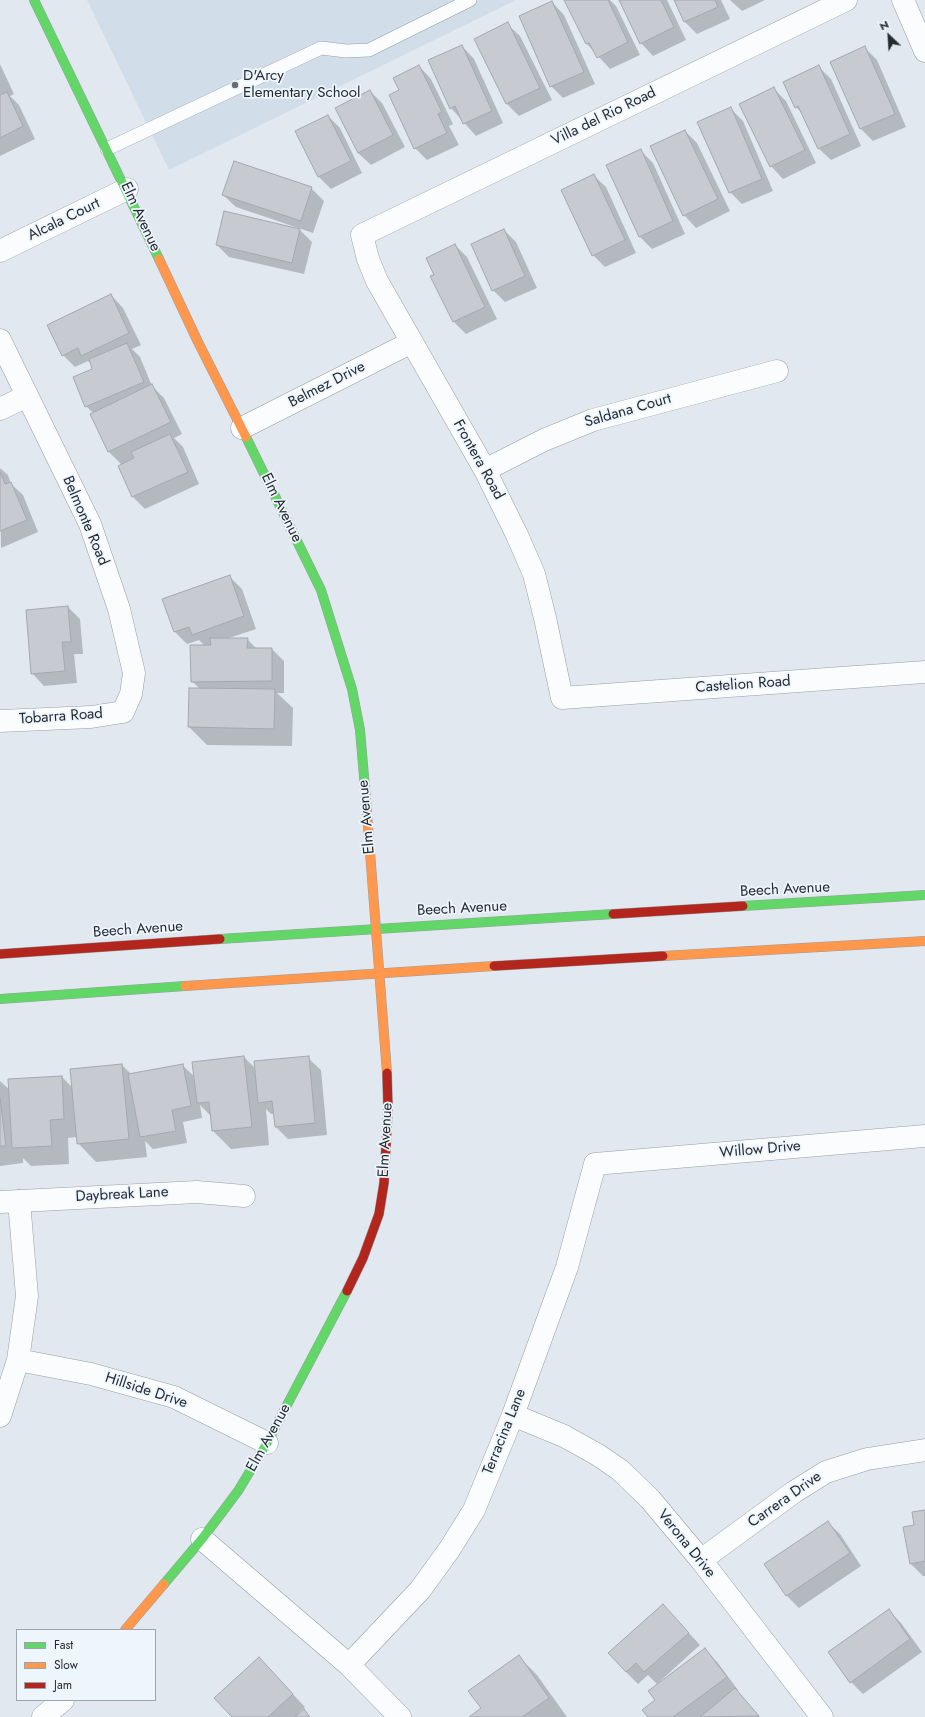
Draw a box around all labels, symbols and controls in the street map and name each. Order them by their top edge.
north arrow [869,16,909,56]
text: N [877,16,891,34]
place label: D'Arcy Elementary School [243,67,360,102]
marker: D'Arcy Elementary School [230,80,240,90]
street label: Villa del Rio Road [549,84,659,150]
street label: Elm Avenue [116,179,164,255]
street label: Alcala Court [25,195,103,245]
street label: Belmez Drive [286,358,368,412]
street label: Saldana Court [583,390,673,432]
street label: Frontera Road [449,417,507,503]
street label: Elm Avenue [257,471,305,545]
street label: Belmonte Road [58,474,112,568]
street label: Castelion Road [695,673,791,697]
street label: Tobarra Road [19,705,103,729]
street label: Elm Avenue [355,779,379,855]
street label: Beech Avenue [740,879,830,901]
street label: Beech Avenue [417,898,507,920]
street label: Beech Avenue [92,918,184,942]
street label: Elm Avenue [375,1102,397,1178]
street label: Willow Drive [719,1137,801,1163]
street label: Daybreak Lane [75,1184,169,1206]
street label: Hillside Drive [103,1369,189,1413]
street label: Terracina Lane [480,1386,530,1478]
street label: Elm Avenue [243,1401,295,1475]
street label: Carrera Drive [745,1468,825,1532]
street label: Verona Drive [653,1506,719,1582]
legend [16,1629,156,1701]
text: Fast [54,1636,73,1654]
text: Slow [54,1656,78,1674]
text: Jam [54,1676,72,1694]

